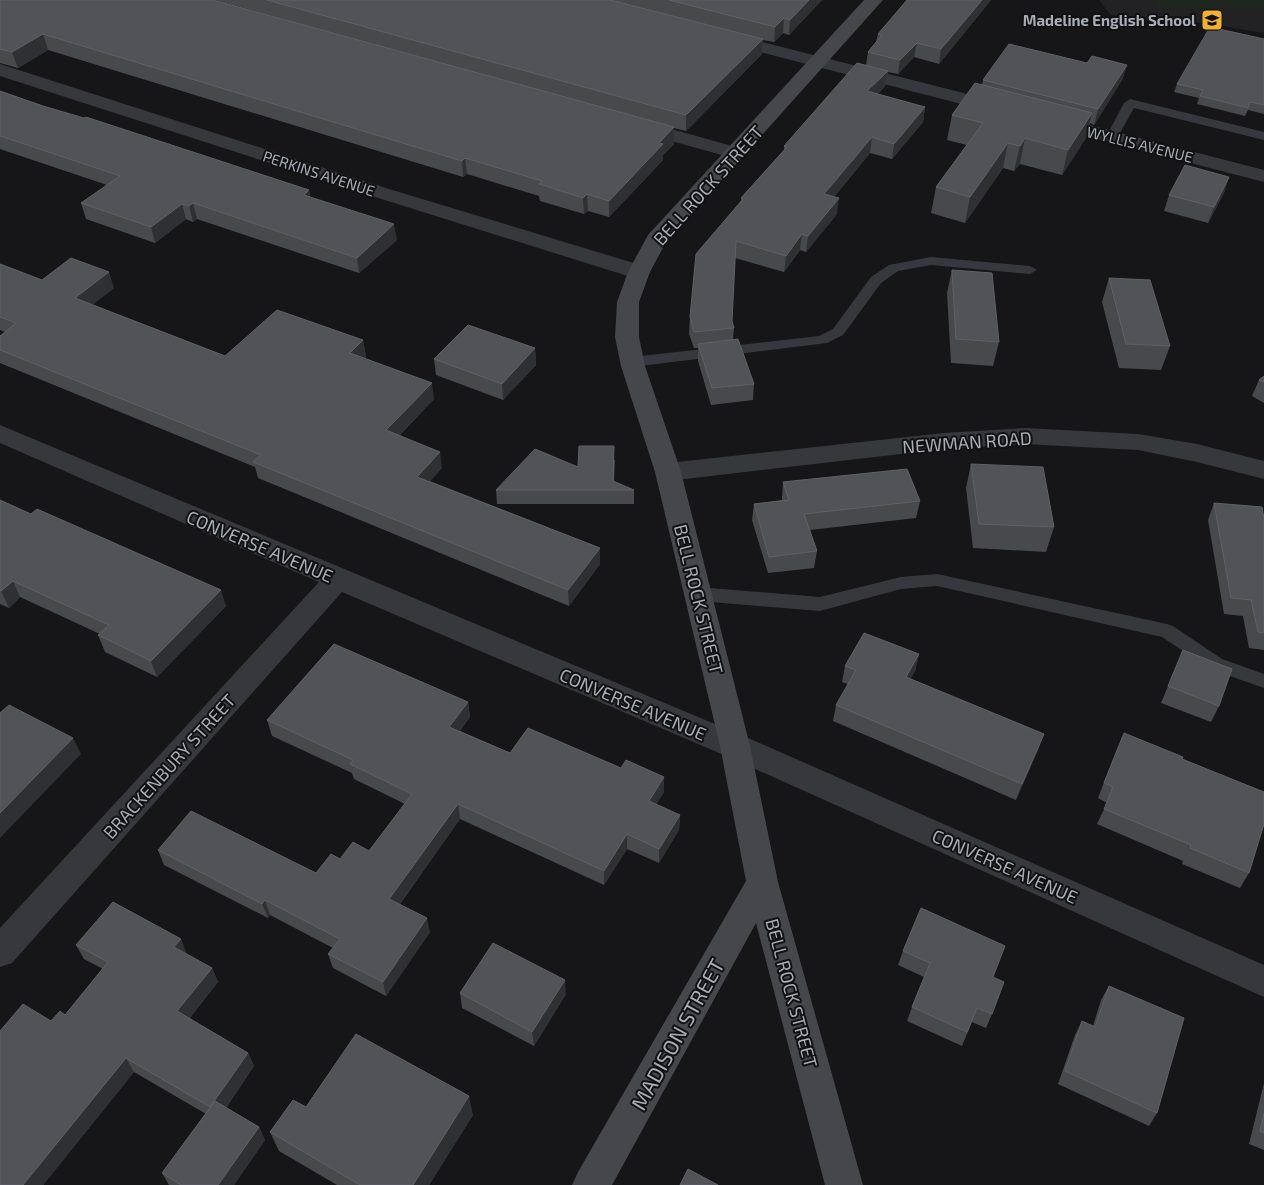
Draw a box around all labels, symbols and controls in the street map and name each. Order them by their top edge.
school or university icon: Madeline English School [1200,8,1224,32]
place label: Madeline English School [1023,11,1196,29]
street label: BELL ROCK STREET [648,120,768,249]
street label: WYLLIS AVENUE [1085,122,1195,166]
street label: PERKINS AVENUE [261,146,377,200]
street label: NEWMAN ROAD [902,427,1032,457]
street label: CONVERSE AVENUE [183,505,337,587]
street label: BELL ROCK STREET [670,522,728,677]
street label: CONVERSE AVENUE [556,663,710,745]
street label: BRACKENBURY STREET [98,689,240,843]
street label: CONVERSE AVENUE [929,824,1081,908]
street label: BELL ROCK STREET [762,916,823,1071]
street label: MADISON STREET [625,954,729,1114]

